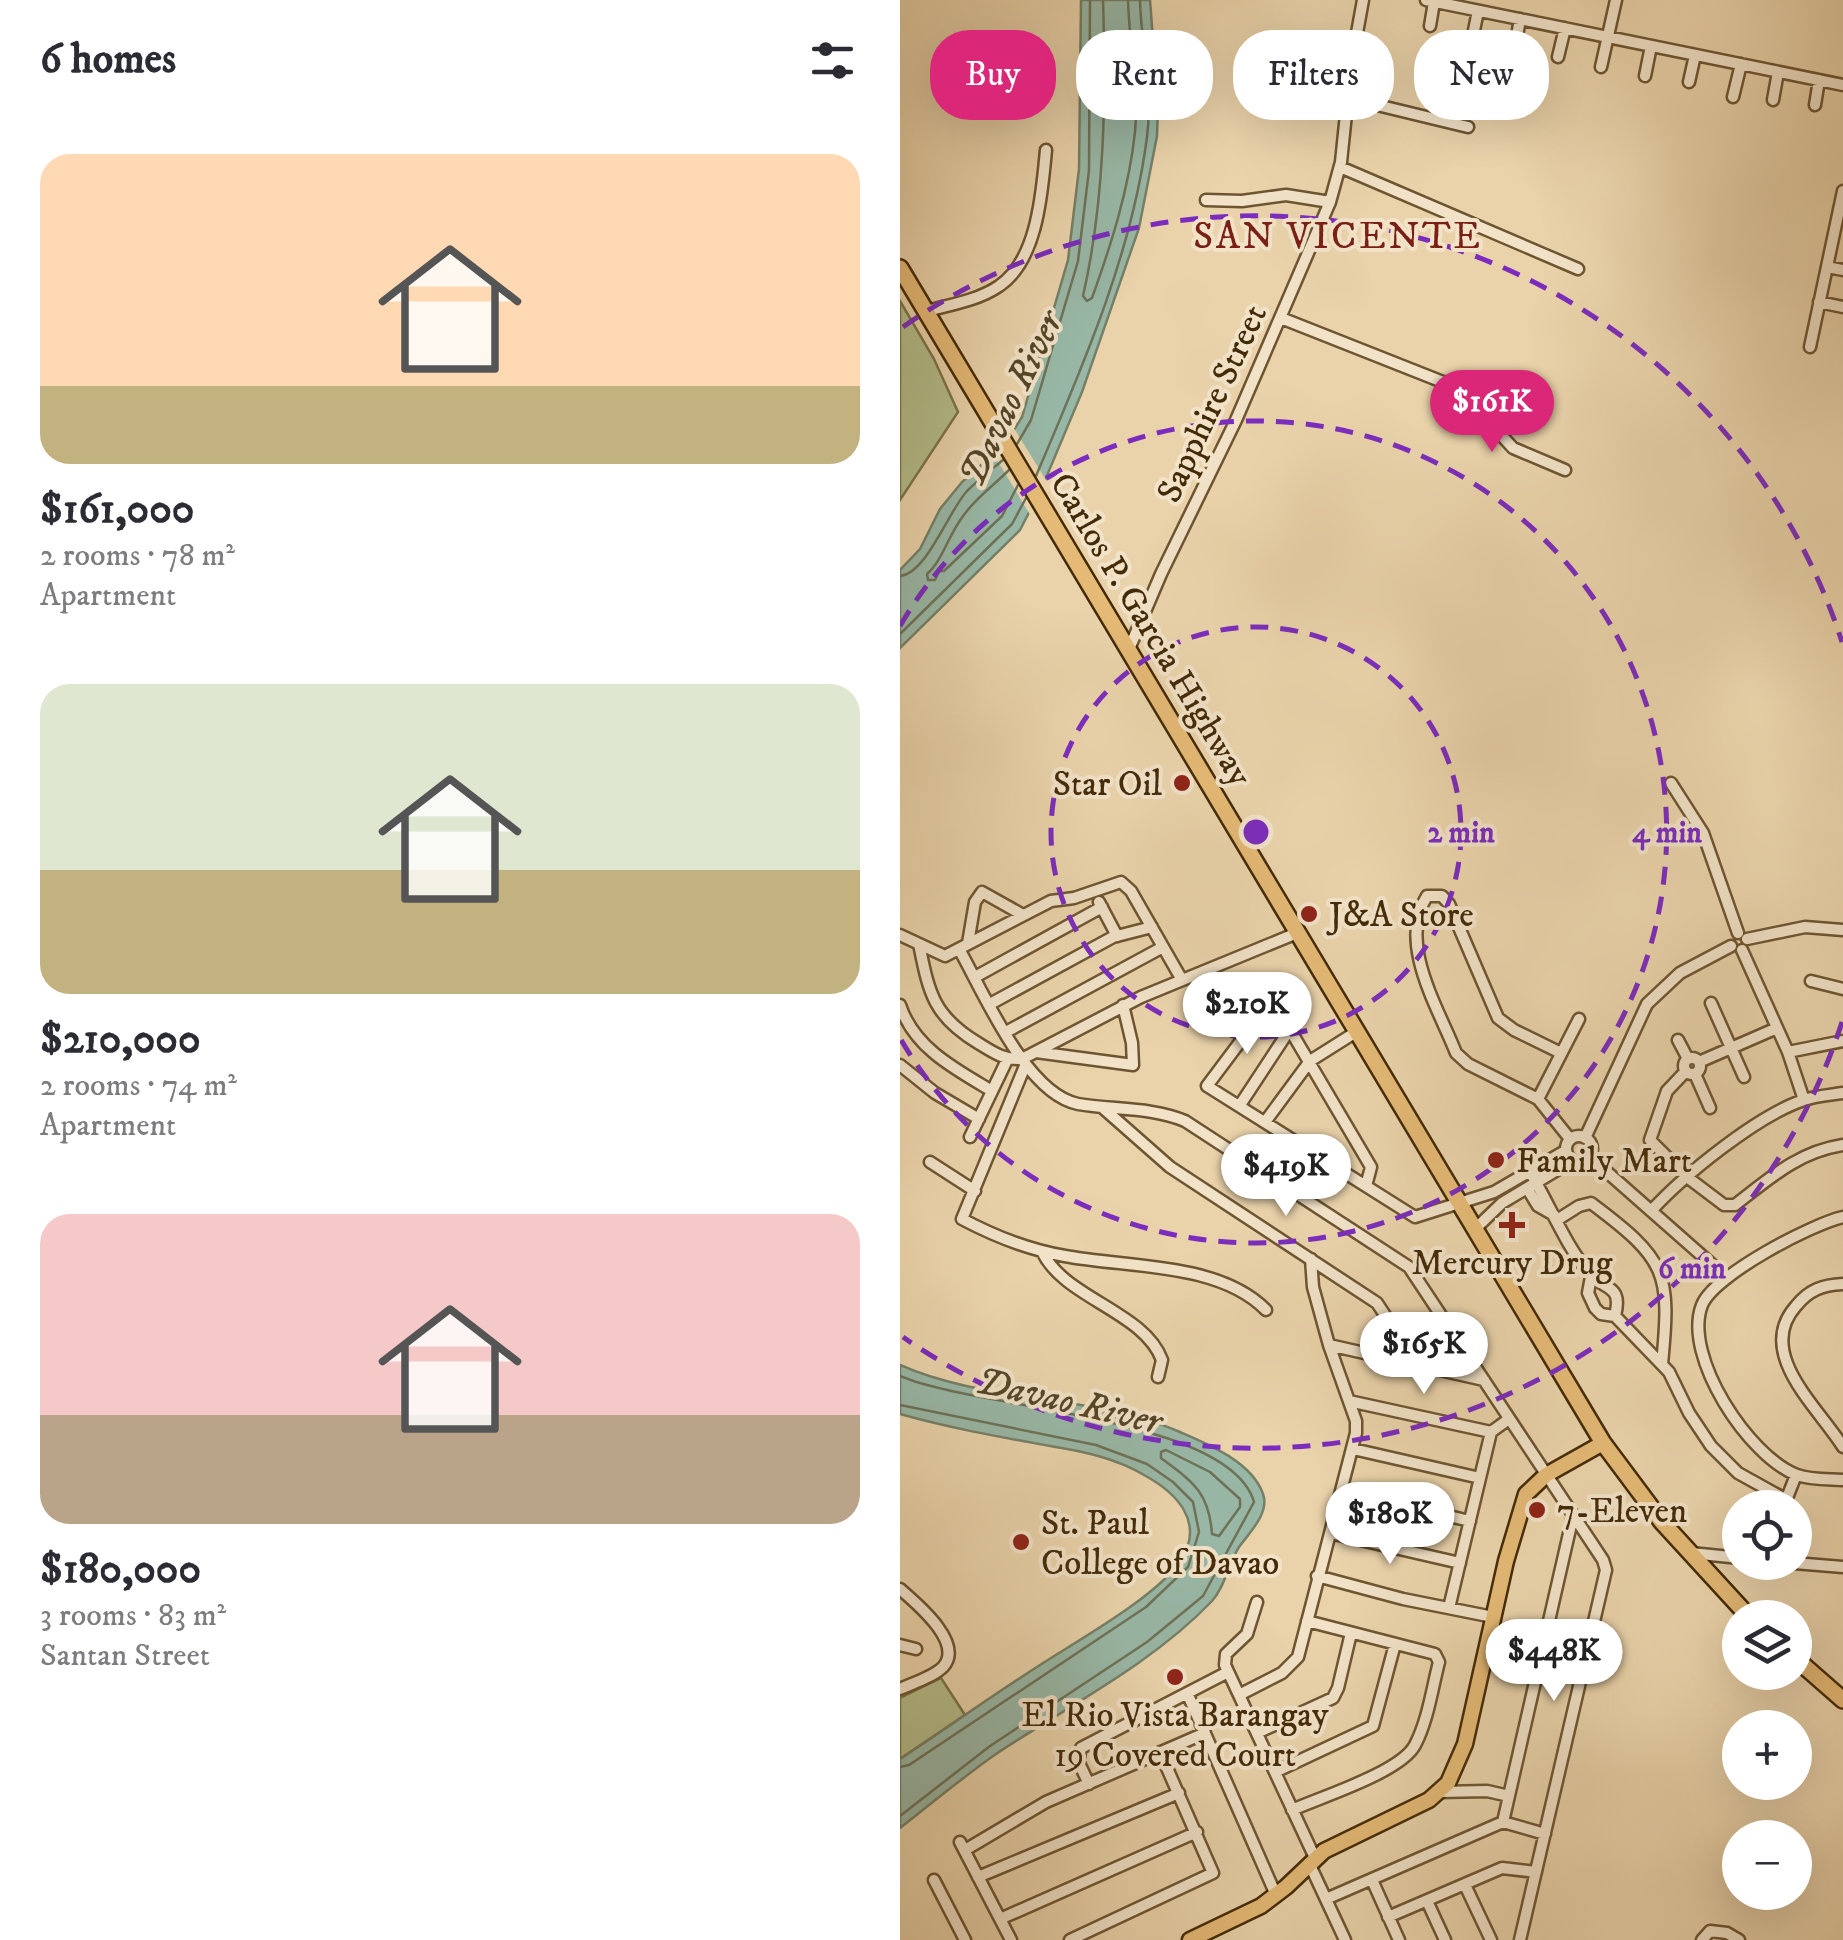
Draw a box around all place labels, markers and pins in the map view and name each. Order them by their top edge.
pin: $161K [1422,370,1562,455]
place label: Star Oil [1053,763,1162,807]
marker: Star Oil [1171,772,1193,794]
centre of rings [1238,814,1274,850]
place label: J&A Store [1326,894,1474,938]
marker: J&A Store [1298,903,1320,925]
pin: $210K [1177,972,1317,1057]
pin: $419K [1216,1134,1356,1219]
place label: Family Mart [1516,1140,1692,1184]
marker: Family Mart [1485,1149,1507,1171]
marker: Mercury Drug [1501,1214,1523,1236]
place label: Mercury Drug [1411,1242,1613,1286]
pin: $165K [1354,1312,1494,1397]
pin: $180K [1320,1482,1460,1567]
place label: 7-Eleven [1557,1490,1687,1534]
marker: 7-Eleven [1526,1499,1548,1521]
place label: St. Paul College of Davao [1041,1502,1279,1586]
marker: St. Paul College of Davao [1010,1531,1032,1553]
pin: $448K [1484,1619,1624,1704]
marker: El Rio Vista Barangay 19 Covered Court [1164,1666,1186,1688]
place label: El Rio Vista Barangay 19 Covered Court [1021,1694,1329,1778]

